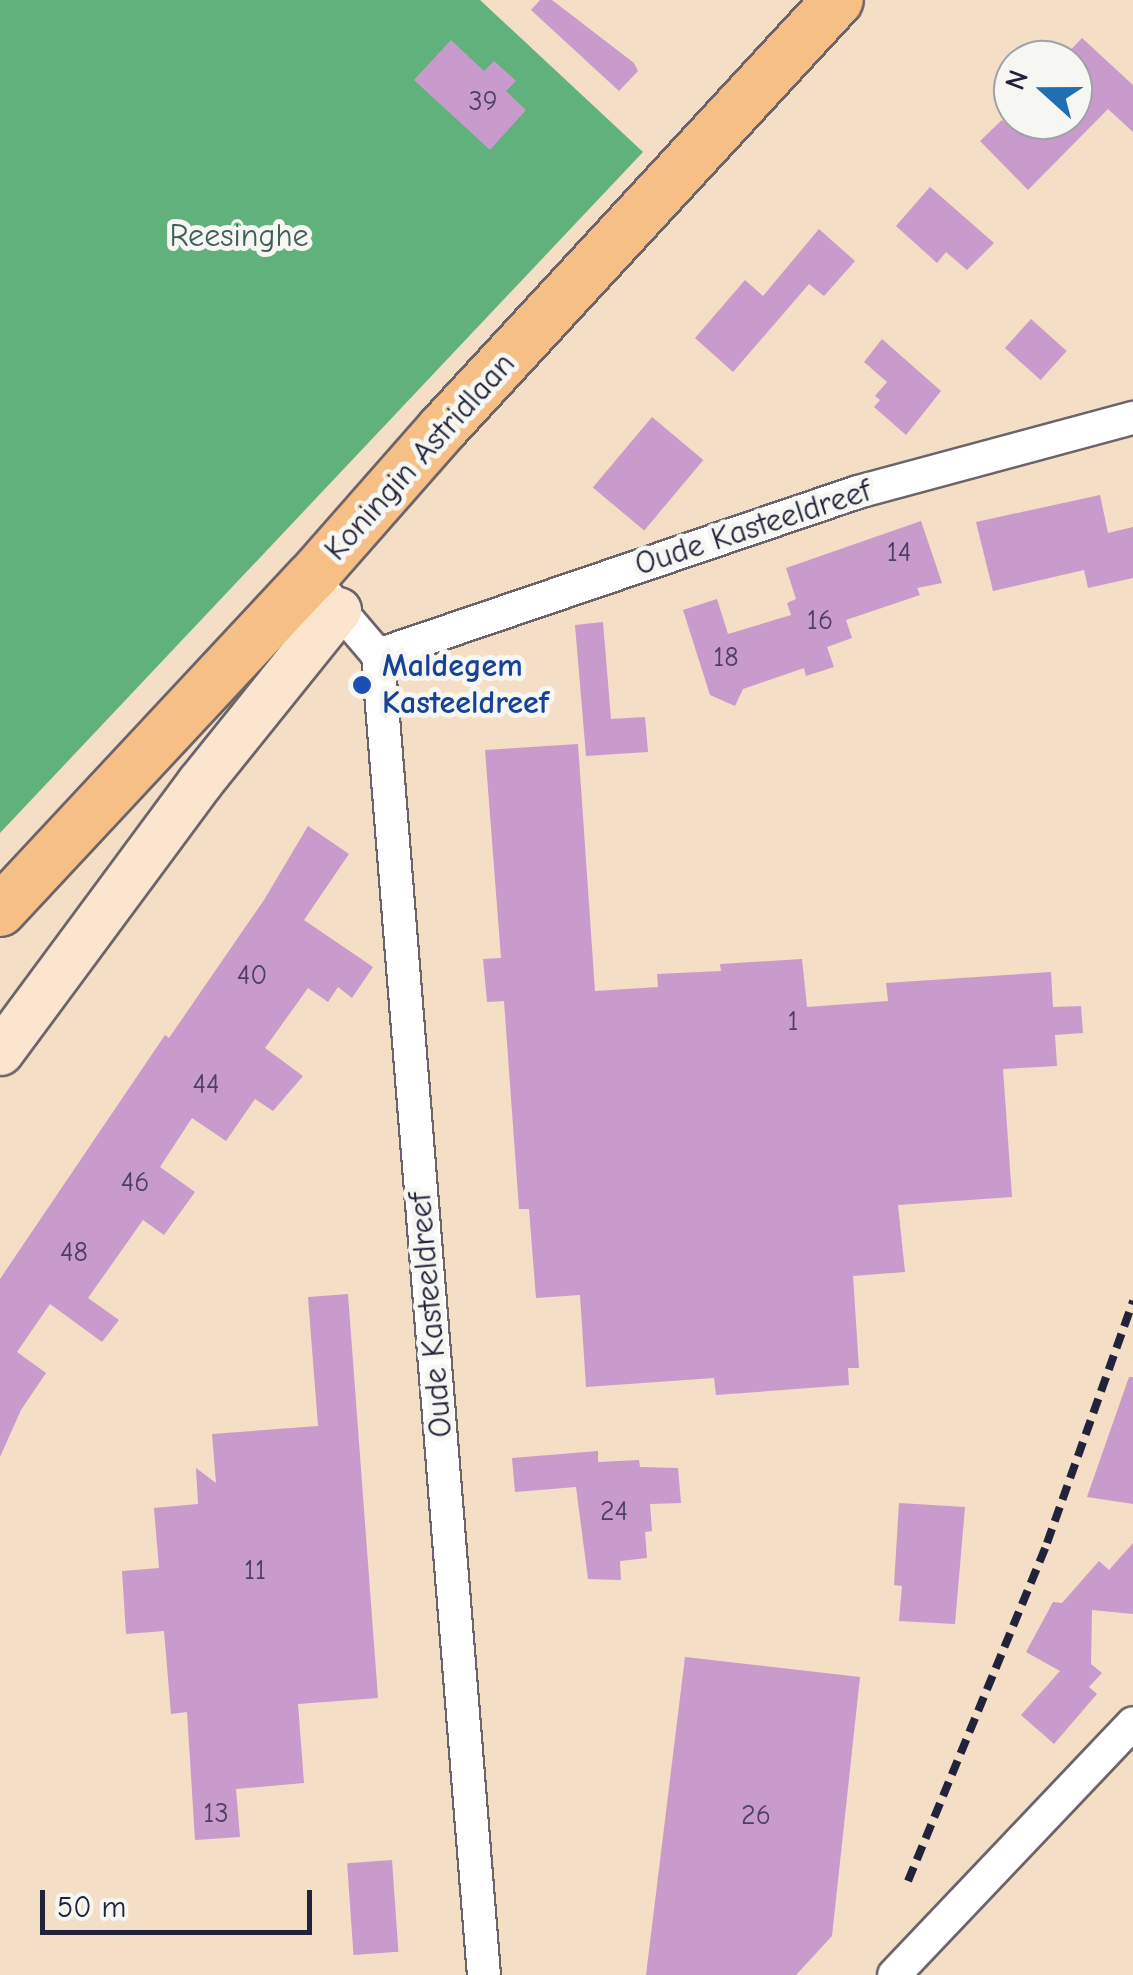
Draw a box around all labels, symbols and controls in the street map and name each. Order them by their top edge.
north arrow [993,40,1093,140]
text: N [999,66,1035,94]
house number: 39 [468,84,498,118]
park label: Reesinghe [169,217,309,255]
street label: Koningin Astridlaan [317,345,523,569]
street label: Oude Kasteeldreef [630,472,876,584]
house number: 14 [887,535,911,569]
house number: 16 [807,603,833,637]
house number: 18 [713,640,739,674]
place label: Maldegem Kasteeldreef [382,648,549,723]
marker: Maldegem Kasteeldreef [351,674,373,696]
house number: 40 [237,958,267,992]
house number: 1 [787,1004,799,1038]
house number: 44 [192,1067,220,1101]
house number: 46 [121,1165,149,1199]
street label: Oude Kasteeldreef [401,1191,461,1439]
house number: 48 [60,1235,88,1269]
house number: 24 [600,1494,628,1528]
house number: 11 [244,1553,266,1587]
house number: 13 [203,1796,229,1830]
house number: 26 [741,1798,771,1832]
scale bar [45,1870,318,1932]
text: 50 m [57,1890,126,1925]

